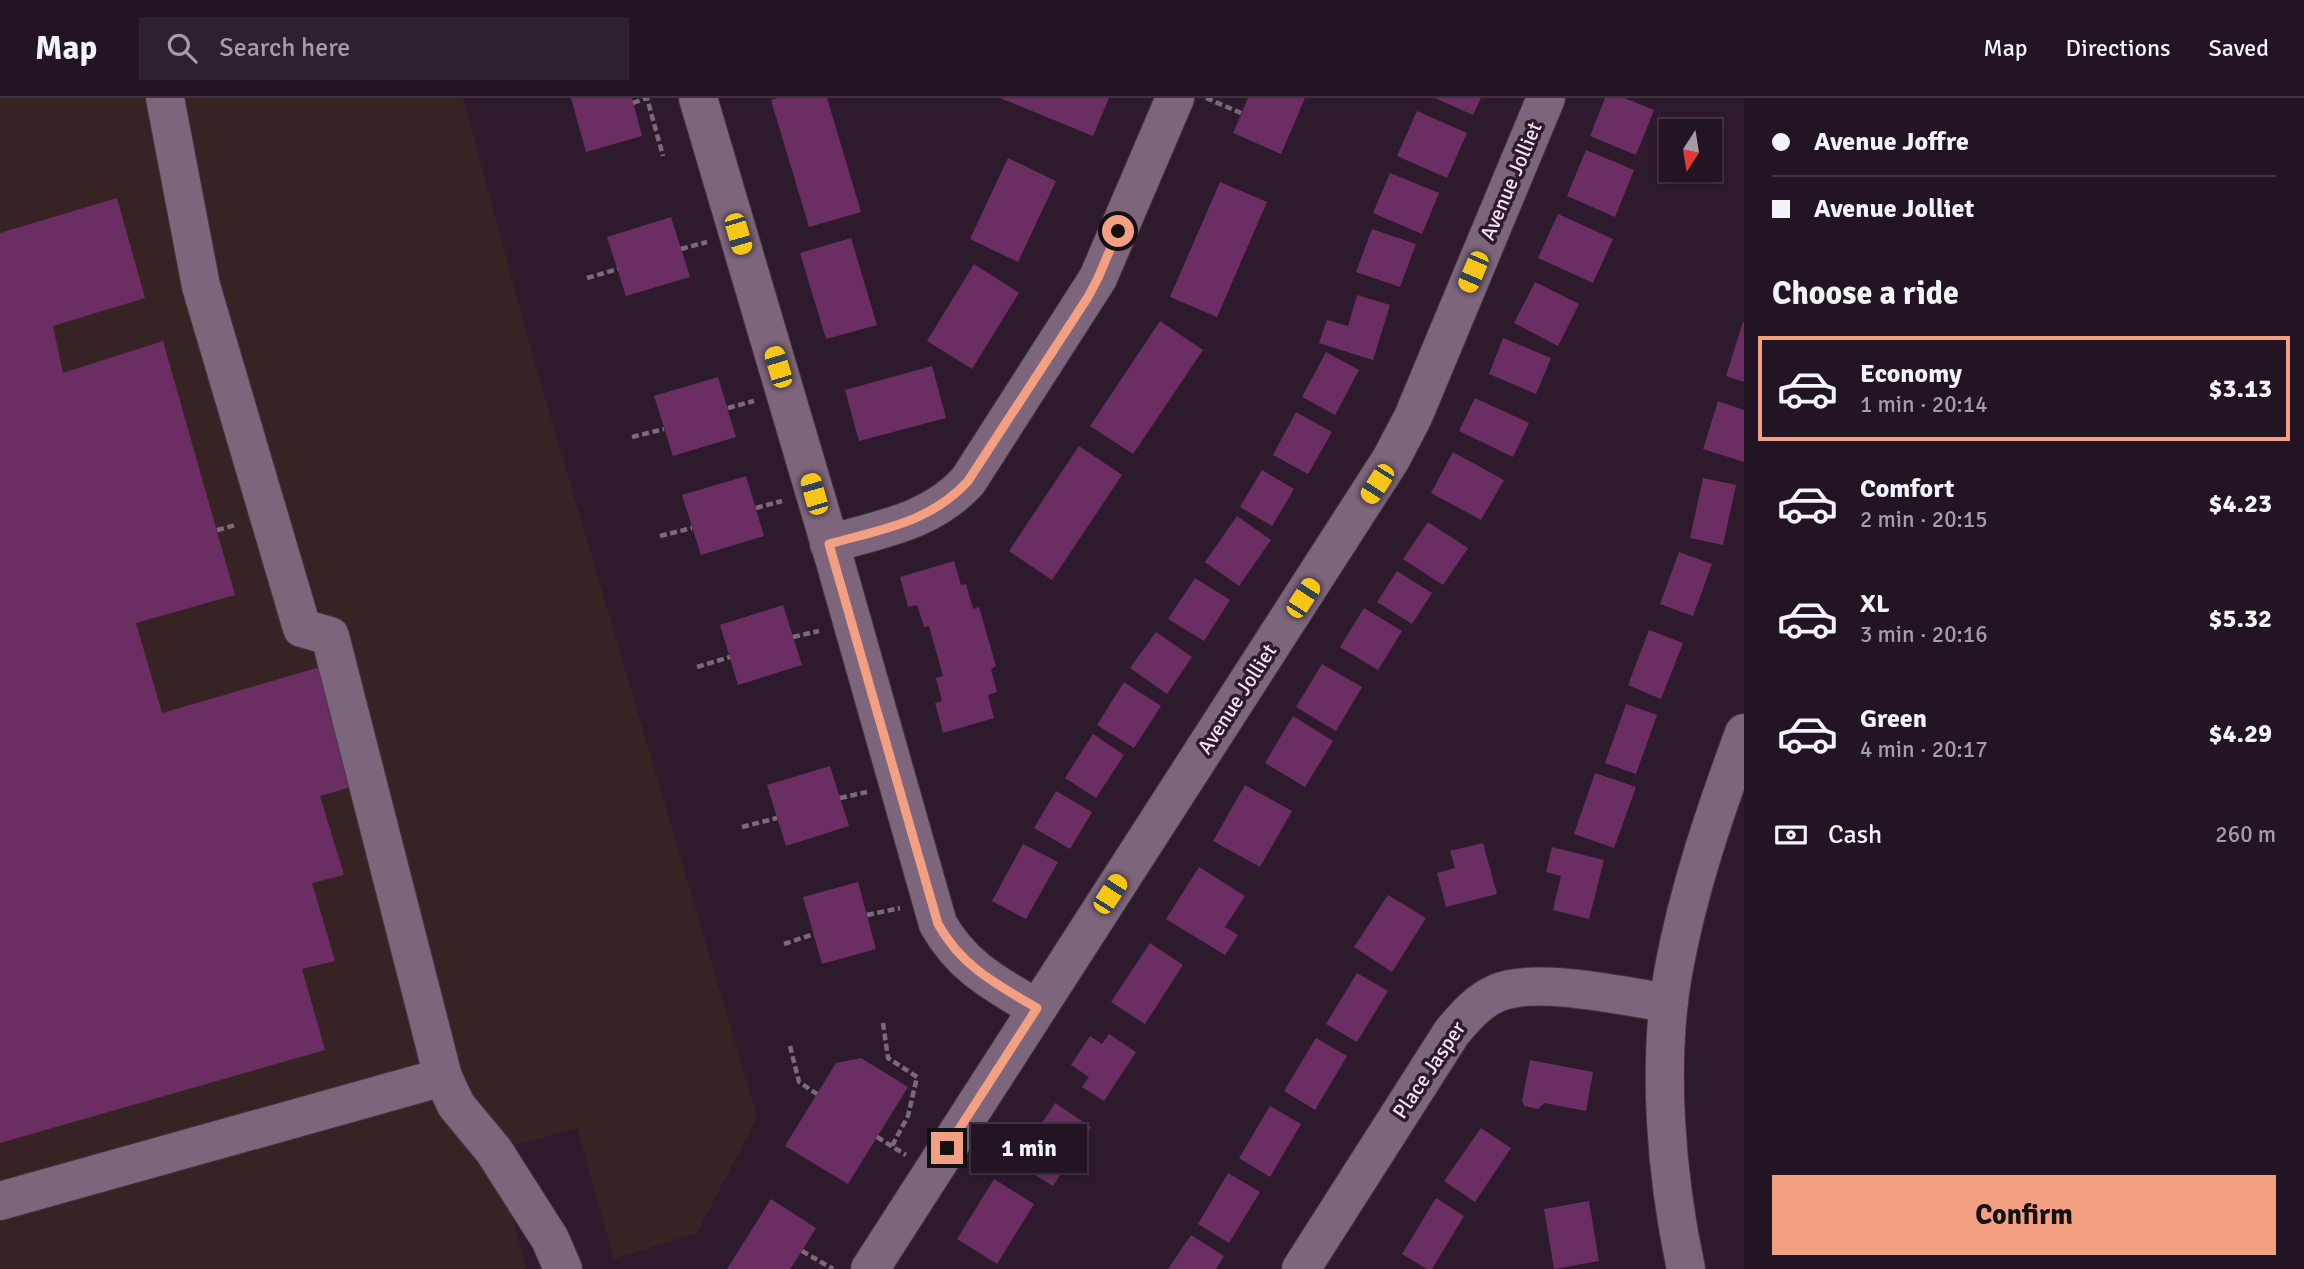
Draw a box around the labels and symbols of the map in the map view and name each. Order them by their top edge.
street label: Avenue Jolliet [1474,118,1548,244]
north arrow [1659,119,1722,182]
car [723,211,754,257]
route start [1102,215,1134,247]
car [1456,249,1491,295]
car [762,344,795,390]
car [1357,461,1398,507]
car [799,471,830,517]
car [1283,575,1324,621]
street label: Avenue Jolliet [1192,639,1282,759]
car [1090,871,1131,917]
street label: Place Jasper [1387,1016,1471,1124]
callout: 1 min [972,1124,1087,1172]
route end [931,1132,963,1164]

